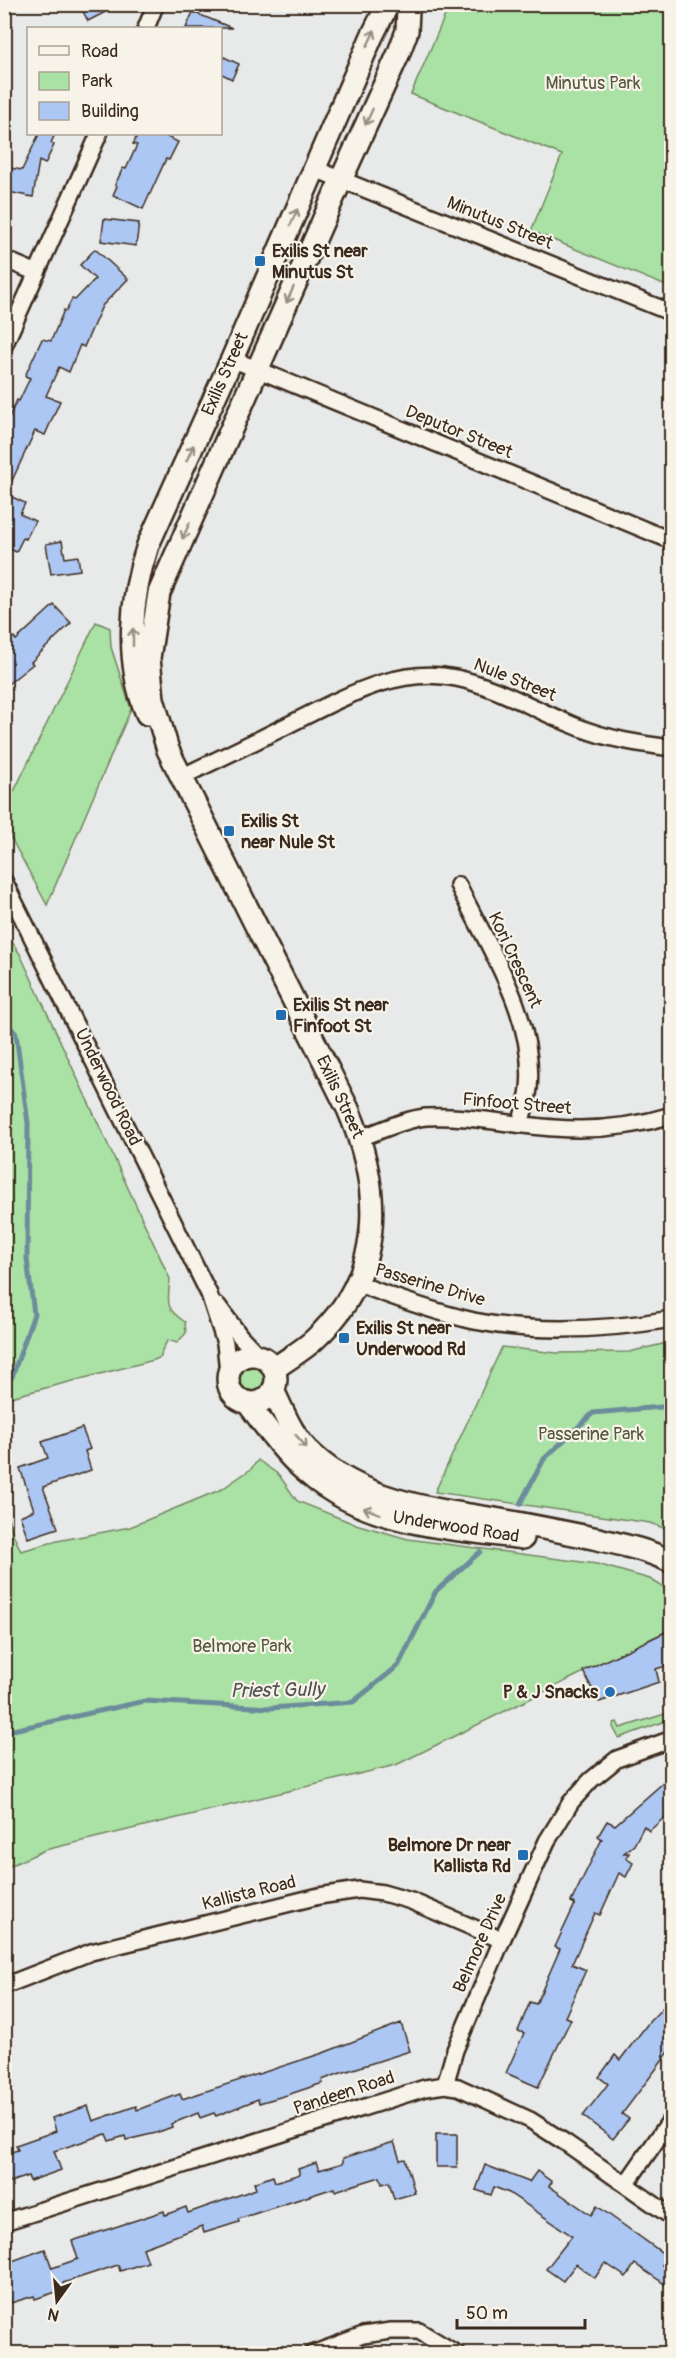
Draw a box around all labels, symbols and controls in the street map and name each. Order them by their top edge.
legend [27,27,222,135]
one-way arrow [366,29,377,47]
text: Road [81,40,118,63]
text: Park [81,70,113,93]
park label: Minutus Park [545,72,641,95]
text: Building [81,100,139,123]
one-way arrow [363,108,375,126]
street label: Minutus Street [444,191,557,255]
one-way arrow [289,208,300,227]
place label: Exilis St near Minutus St [272,240,368,284]
marker: Exilis St near Minutus St [253,254,267,268]
one-way arrow [284,286,295,304]
street label: Exilis Street [196,328,254,419]
street label: Deputor Street [402,400,517,464]
one-way arrow [184,444,196,462]
one-way arrow [179,522,191,540]
one-way arrow [127,628,139,648]
street label: Nule Street [470,653,560,707]
place label: Exilis St near Nule St [241,810,336,854]
marker: Exilis St near Nule St [222,824,236,838]
street label: Kori Crescent [483,908,548,1012]
place label: Exilis St near Finfoot St [293,994,389,1038]
marker: Exilis St near Finfoot St [274,1008,288,1022]
street label: Underwood Road [70,1024,146,1150]
street label: Exilis Street [311,1052,370,1143]
street label: Finfoot Street [461,1088,573,1120]
street label: Passerine Drive [372,1258,488,1312]
place label: Exilis St near Underwood Rd [356,1317,466,1361]
marker: Exilis St near Underwood Rd [337,1331,351,1345]
park label: Passerine Park [538,1423,645,1446]
one-way arrow [294,1433,307,1449]
one-way arrow [363,1504,382,1515]
street label: Underwood Road [391,1506,521,1548]
park label: Belmore Park [192,1635,292,1658]
water label: Priest Gully [230,1677,327,1703]
place label: P & J Snacks [503,1681,599,1704]
marker: P & J Snacks [603,1685,617,1699]
place label: Belmore Dr near Kallista Rd [388,1834,512,1878]
marker: Belmore Dr near Kallista Rd [516,1848,530,1862]
street label: Kallista Road [200,1870,298,1916]
street label: Belmore Drive [448,1890,512,1996]
street label: Pandeen Road [291,2066,397,2120]
north arrow [27,2271,87,2331]
scale bar [457,2292,584,2330]
text: 50 m [466,2302,508,2325]
text: N [45,2303,61,2326]

